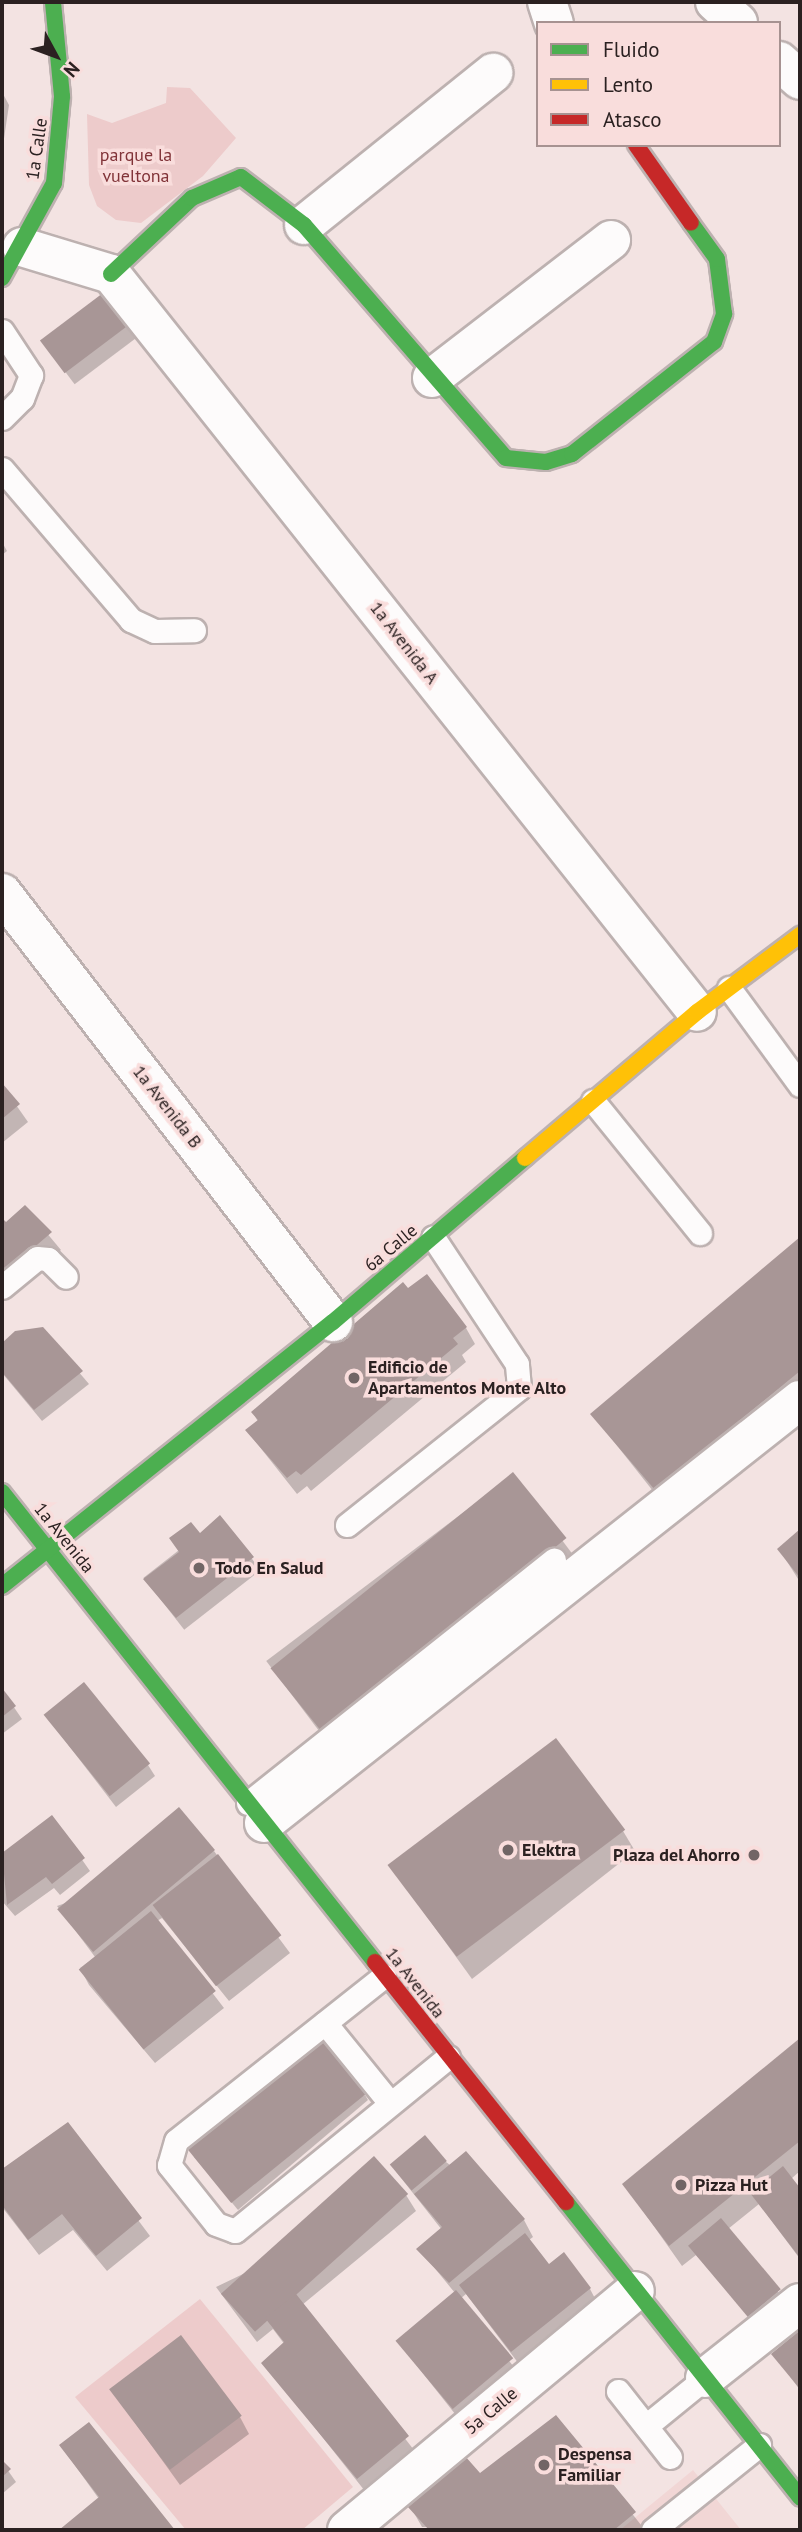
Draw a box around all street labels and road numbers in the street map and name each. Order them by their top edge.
street label: 1a Calle [22,117,52,181]
street label: 1a Avenida A [365,597,443,689]
street label: 1a Avenida B [128,1061,206,1153]
street label: 6a Calle [360,1220,422,1276]
street label: 1a Avenida [29,1498,99,1578]
street label: 1a Avenida [381,1943,449,2023]
street label: 5a Calle [460,2383,522,2439]

